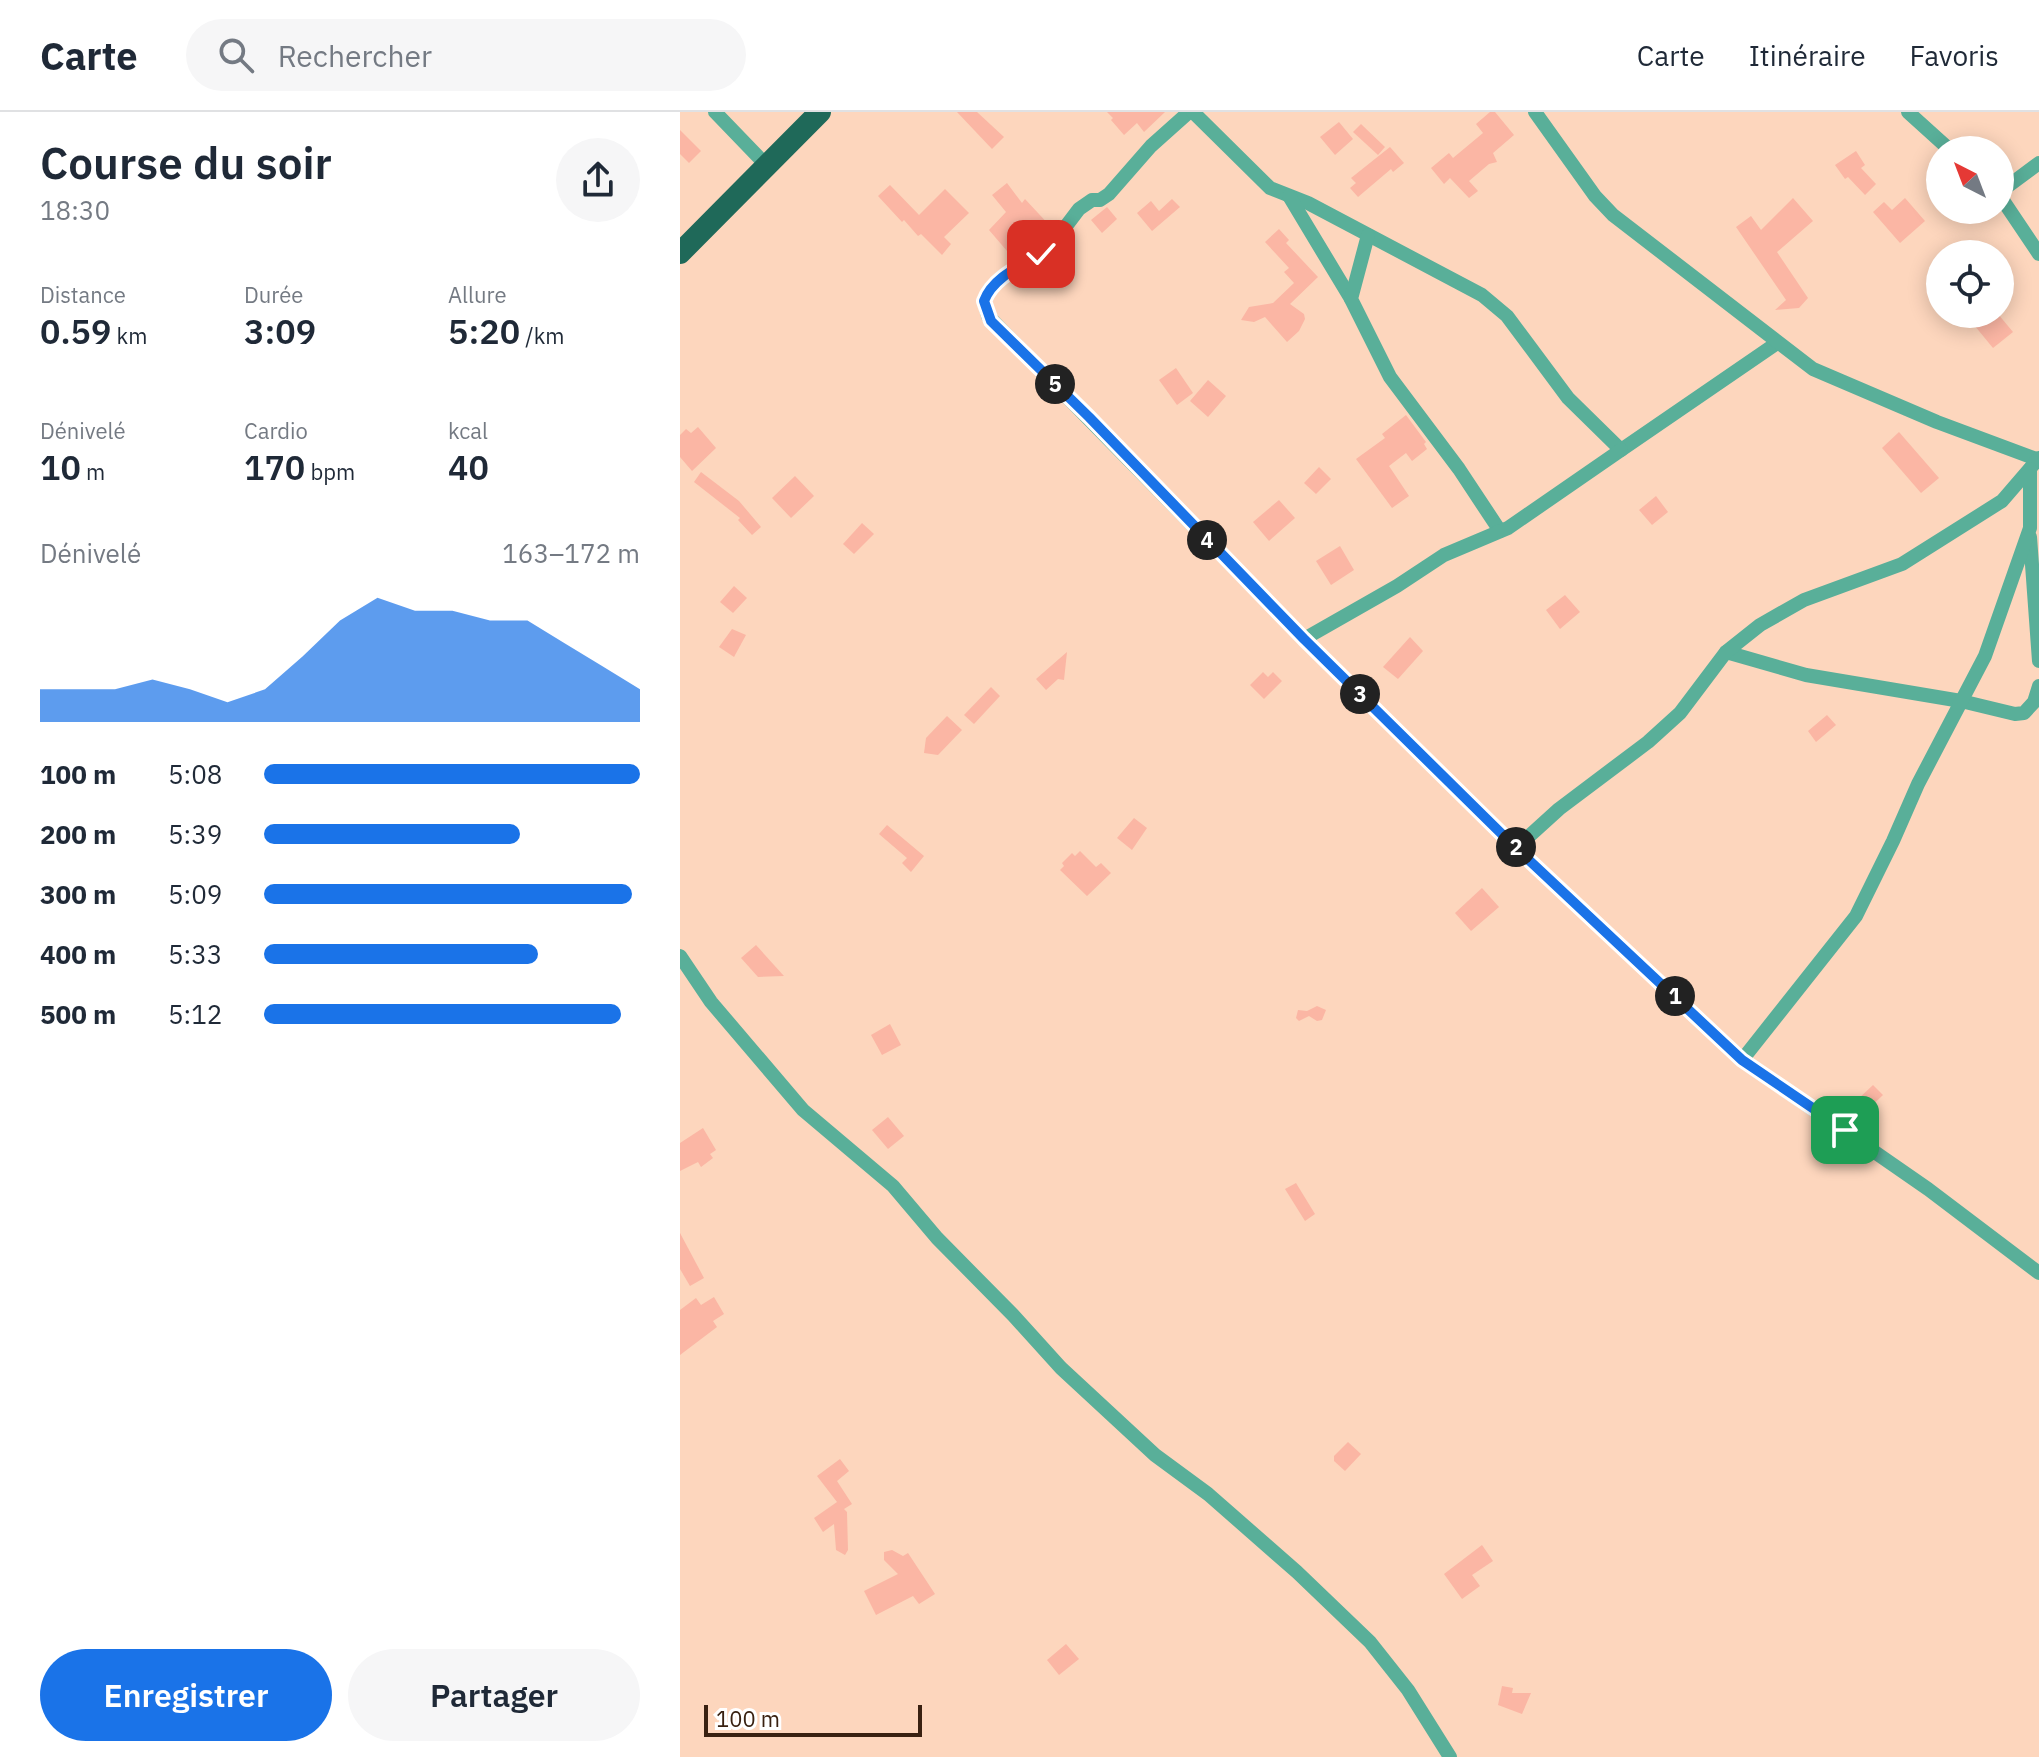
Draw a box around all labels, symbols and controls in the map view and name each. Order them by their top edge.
search box [186,19,746,91]
text: Carte [40,31,138,80]
icon: search [214,33,258,77]
text: Rechercher [278,36,432,75]
text: Carte [1637,37,1705,74]
text: Itinéraire [1749,37,1866,74]
text: Favoris [1910,37,1999,74]
text: Course du soir [40,134,332,191]
north arrow [1926,136,2014,224]
map controls [1926,136,2014,328]
button: share [556,138,640,222]
text: 18:30 [40,193,110,227]
pin [1007,220,1075,288]
icon: check [1019,232,1063,276]
button: locate [1926,240,2014,328]
text: Distance [40,280,126,309]
text: Durée [244,280,303,309]
text: Allure [448,280,507,309]
text: 0.59 [40,309,111,353]
text: 3:09 [244,309,316,353]
text: 5:20 [448,309,520,353]
text: km [111,321,147,350]
text: /km [520,321,564,350]
pin: 5 [1035,364,1075,404]
text: 5 [1048,369,1062,398]
text: Dénivelé [40,416,126,445]
text: Cardio [244,416,308,445]
text: kcal [448,416,488,445]
text: 10 [40,445,81,489]
text: 170 [244,445,305,489]
text: 40 [448,445,489,489]
text: m [81,457,105,486]
text: bpm [305,457,355,486]
pin: 4 [1187,520,1227,560]
text: 4 [1200,525,1214,554]
text: Dénivelé [40,536,141,570]
text: 163–172 m [502,536,640,570]
pin: 3 [1340,674,1380,714]
text: 3 [1353,679,1367,708]
text: 100 m [40,757,116,791]
text: 5:08 [168,757,222,791]
text: 200 m [40,817,116,851]
text: 5:39 [168,817,222,851]
pin: 2 [1496,827,1536,867]
text: 2 [1509,832,1523,861]
text: 300 m [40,877,116,911]
text: 5:09 [168,877,222,911]
text: 400 m [40,937,116,971]
text: 5:33 [168,937,222,971]
pin: 1 [1655,976,1695,1016]
text: 1 [1668,981,1682,1010]
text: 500 m [40,997,116,1031]
text: 5:12 [168,997,222,1031]
pin [1811,1096,1879,1164]
icon: arrive [1823,1108,1867,1152]
button: Enregistrer [40,1649,332,1741]
button: Partager [348,1649,640,1741]
scale bar [704,1701,922,1737]
text: 100 m [716,1704,780,1733]

